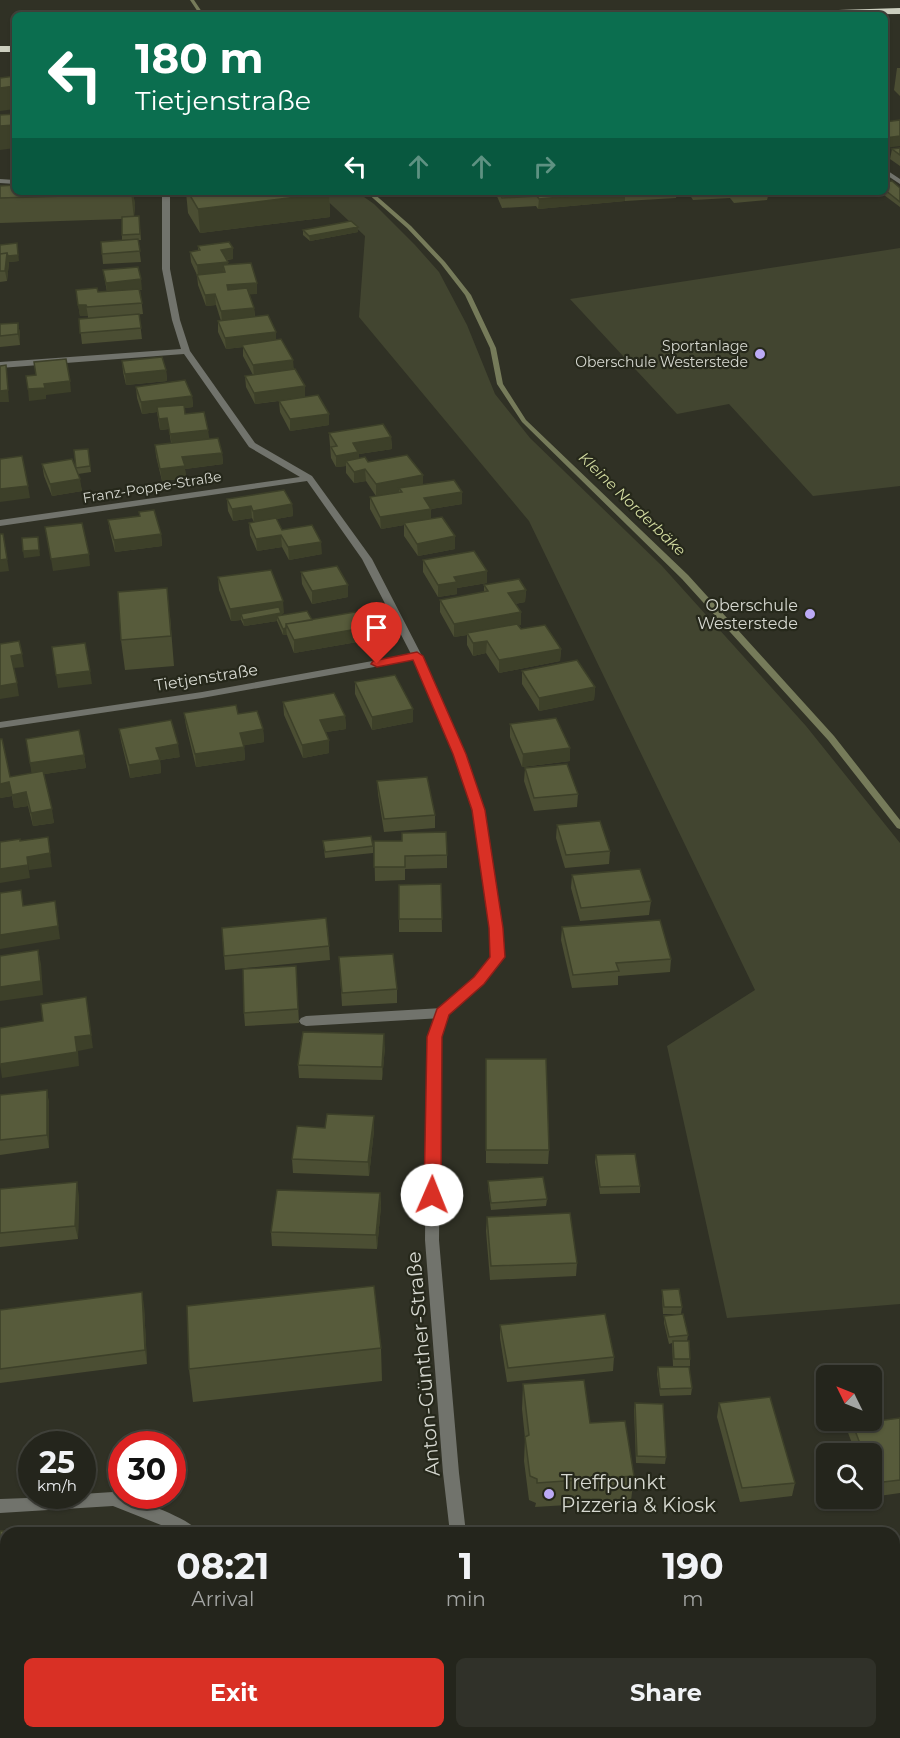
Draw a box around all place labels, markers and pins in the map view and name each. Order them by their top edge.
place label: Sportanlage Oberschule Westerstede [575,337,748,371]
marker: Sportanlage Oberschule Westerstede [753,347,767,361]
place label: Oberschule Westerstede [697,596,798,633]
pin [351,602,402,664]
marker: Oberschule Westerstede [803,607,817,621]
place label: Treffpunkt Pizzeria & Kiosk [561,1470,716,1517]
marker: Treffpunkt Pizzeria & Kiosk [542,1487,556,1501]

